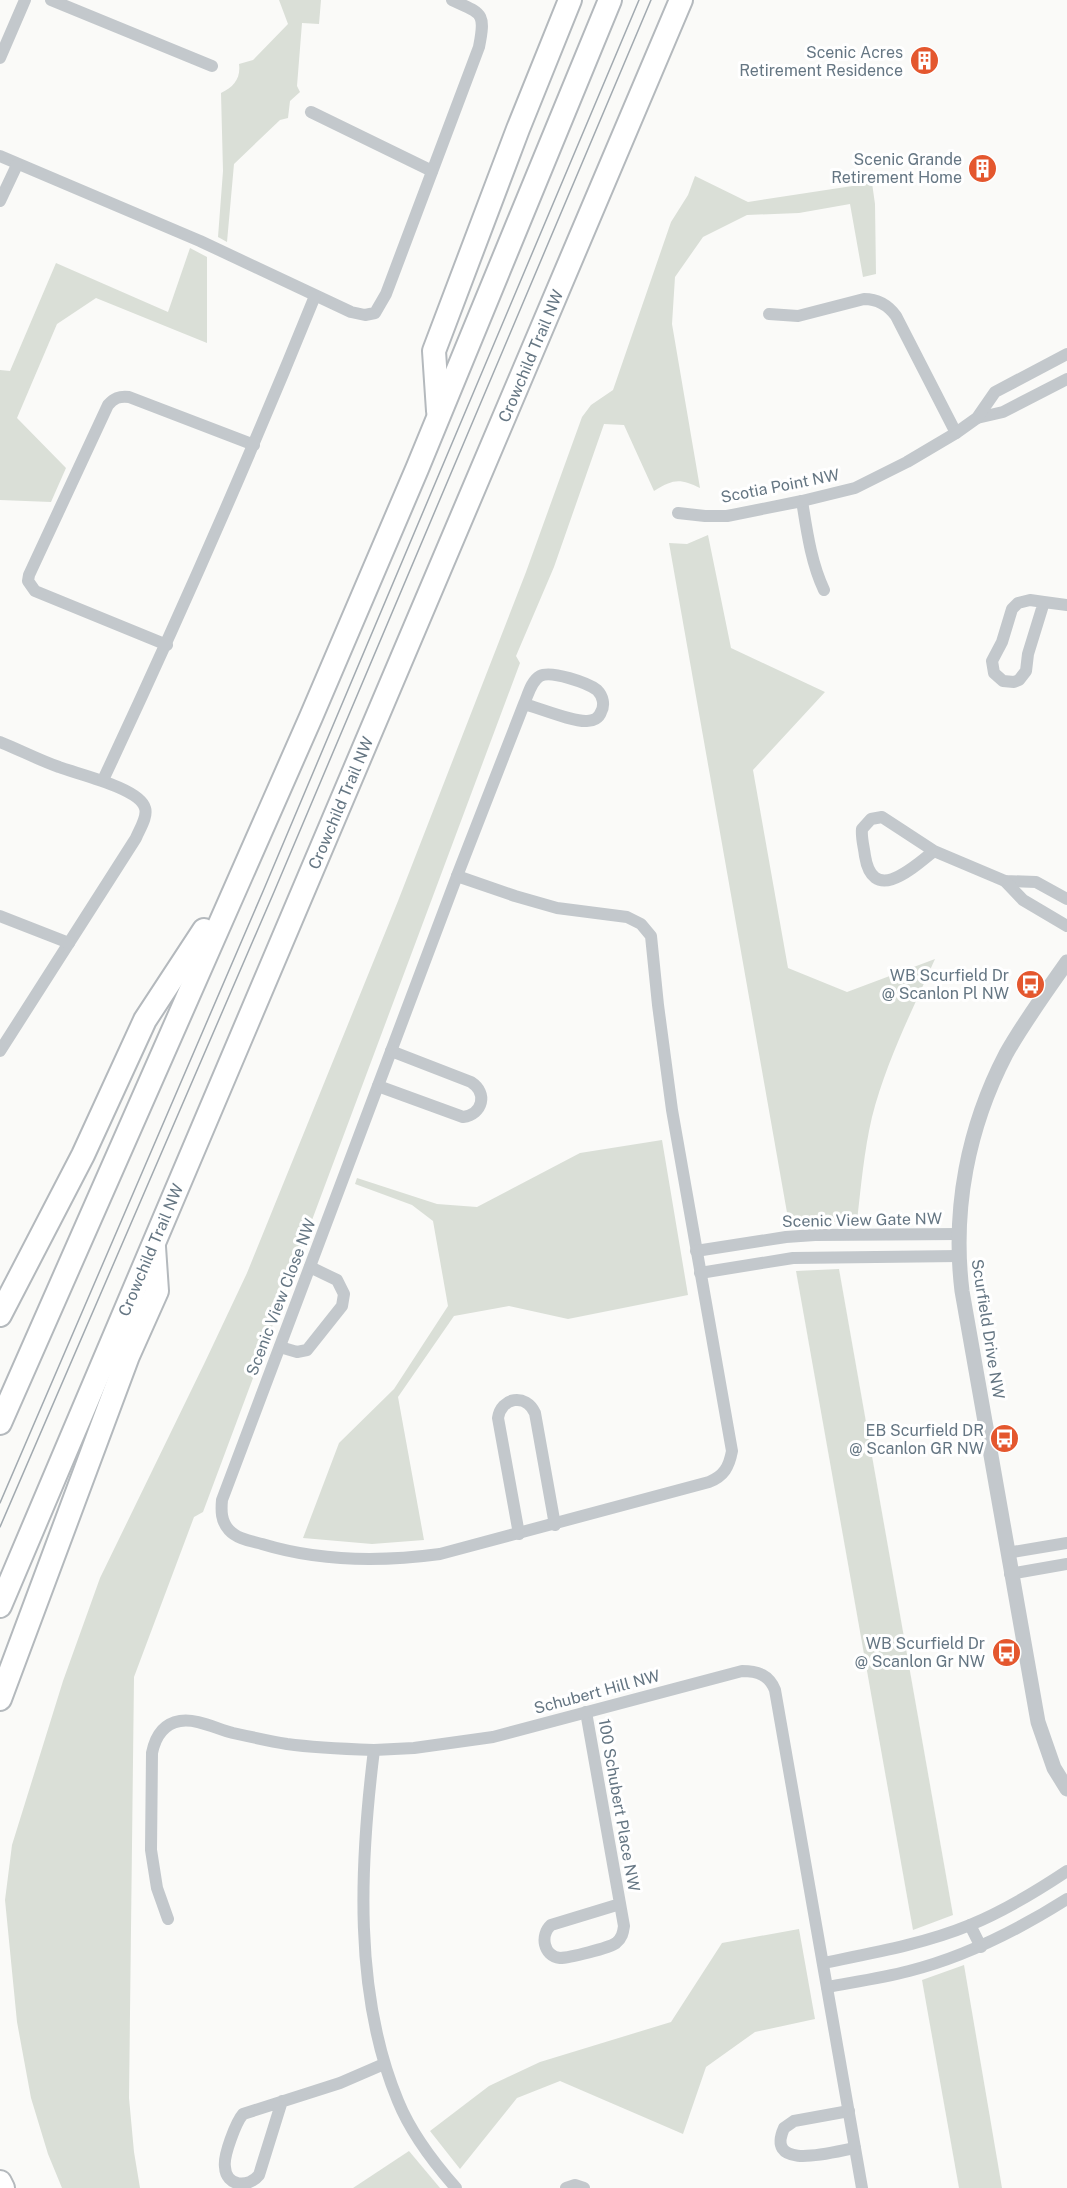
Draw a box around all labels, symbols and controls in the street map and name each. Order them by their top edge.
place label: Scenic Acres Retirement Residence [739,43,903,80]
building icon: Scenic Acres Retirement Residence [908,45,940,77]
place label: Scenic Grande Retirement Home [831,150,962,187]
building icon: Scenic Grande Retirement Home [967,152,999,184]
street label: Crowchild Trail NW [495,287,567,425]
street label: Scotia Point NW [719,465,841,507]
street label: Crowchild Trail NW [305,734,377,872]
place label: WB Scurfield Dr @ Scanlon Pl NW [882,966,1009,1003]
bus stop icon: WB Scurfield Dr @ Scanlon Pl NW [1014,968,1046,1000]
street label: Crowchild Trail NW [115,1181,187,1319]
street label: Scenic View Gate NW [782,1209,942,1231]
street label: Scenic View Close NW [242,1216,320,1378]
street label: Scurfield Drive NW [968,1258,1008,1400]
place label: EB Scurfield DR @ Scanlon GR NW [849,1421,984,1458]
bus stop icon: EB Scurfield DR @ Scanlon GR NW [989,1423,1021,1455]
place label: WB Scurfield Dr @ Scanlon Gr NW [855,1634,985,1671]
bus stop icon: WB Scurfield Dr @ Scanlon Gr NW [990,1636,1022,1668]
street label: Schubert Hill NW [532,1666,662,1718]
street label: 100 Schubert Place NW [594,1717,644,1893]

